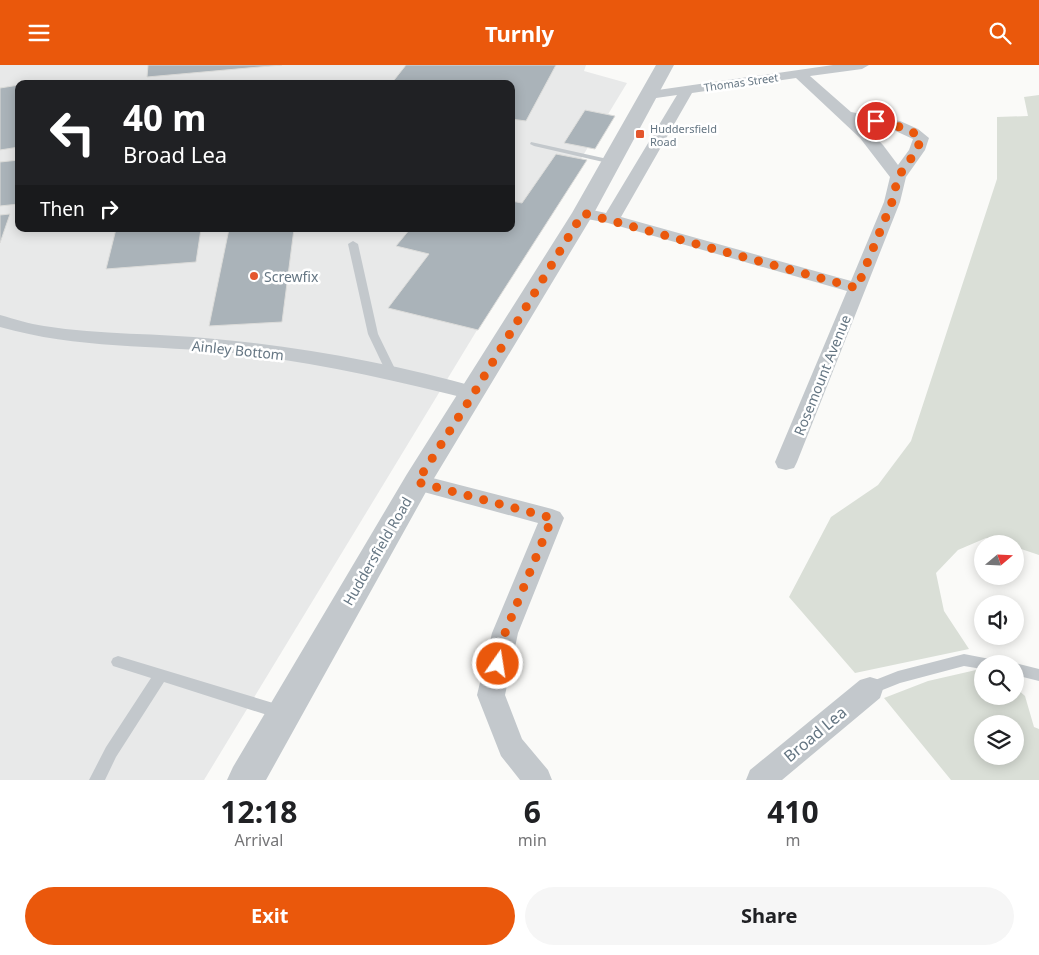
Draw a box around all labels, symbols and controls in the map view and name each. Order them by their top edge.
text: Turnly [485,18,554,48]
icon: menu [25,19,53,47]
icon: search [986,19,1014,47]
street label: Thomas Street [703,69,779,95]
text: 40 m [123,94,206,141]
icon: left [40,100,105,165]
pin [855,100,897,142]
icon: arrive [862,107,890,135]
place label: Huddersfield Road [650,121,717,149]
marker: Huddersfield Road [634,128,646,140]
text: Broad Lea [123,139,227,169]
icon: right [95,195,123,223]
text: Then [40,196,85,222]
place label: Screwfix [264,267,319,286]
marker: Screwfix [248,270,260,282]
street label: Rosemount Avenue [789,312,855,438]
street label: Ainley Bottom [191,336,285,364]
street label: Huddersfield Road [338,493,416,609]
north arrow [974,535,1024,585]
map controls [974,535,1024,765]
button: sound [974,595,1024,645]
position arrow [471,637,523,689]
button: search [974,655,1024,705]
street label: Broad Lea [779,701,851,767]
button: layers [974,715,1024,765]
text: 12:18 [220,791,297,832]
text: 6 [524,791,541,832]
text: 410 [767,791,819,832]
text: Arrival [234,829,283,851]
text: min [518,829,547,851]
text: m [785,829,800,851]
button: Exit [25,887,515,945]
button: Share [525,887,1014,945]

